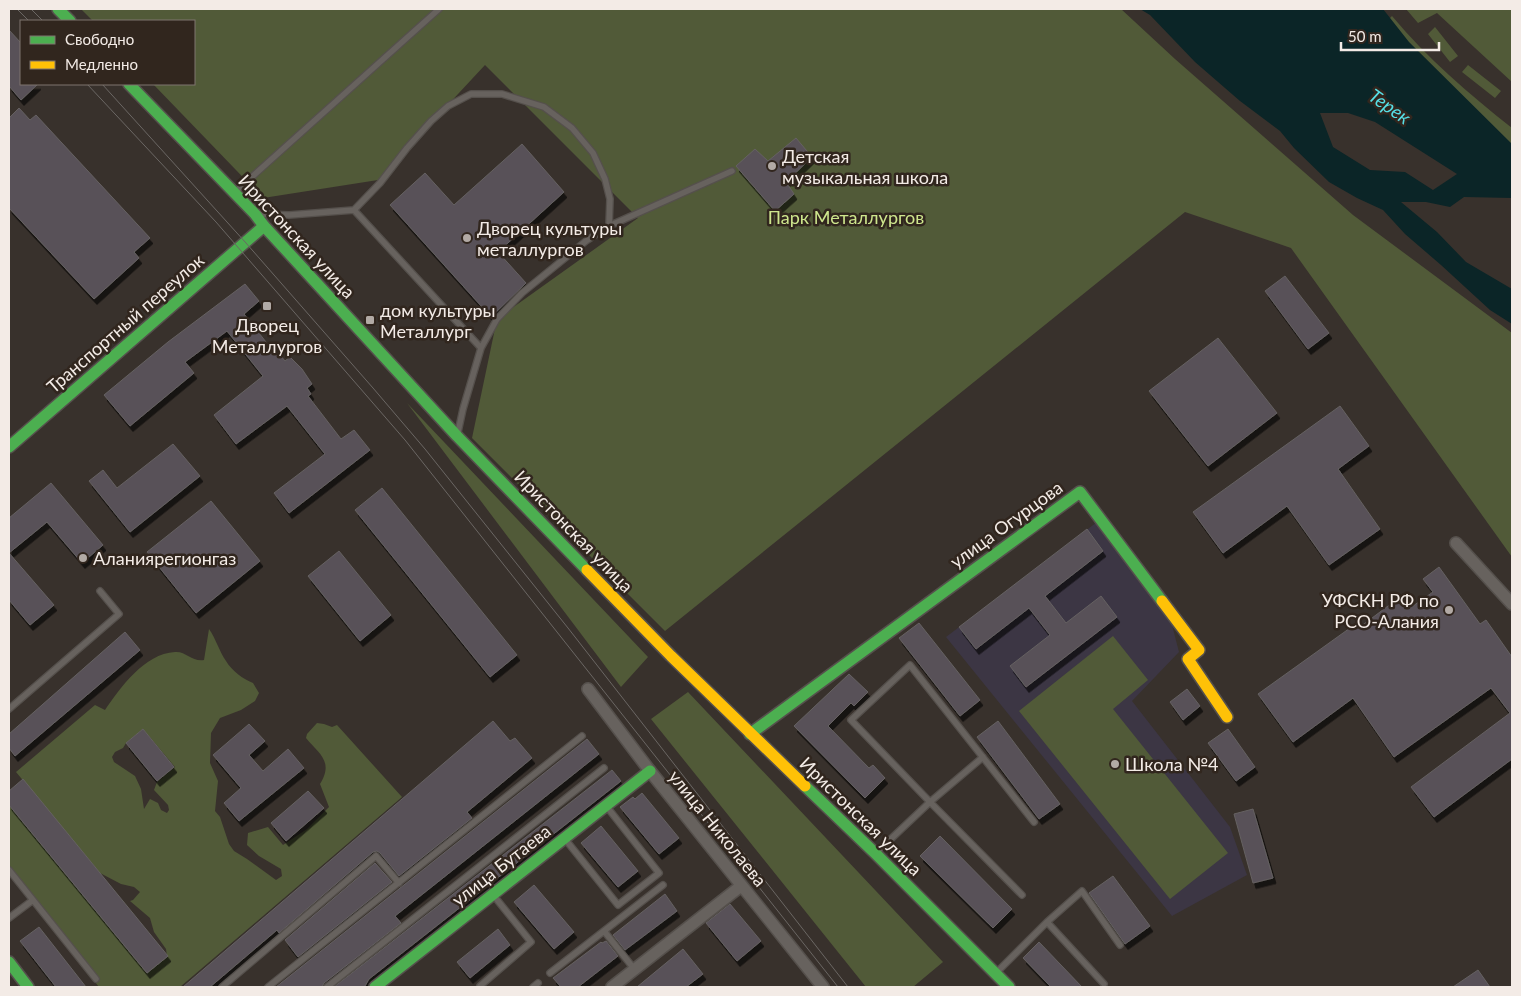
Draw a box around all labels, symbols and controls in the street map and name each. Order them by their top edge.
legend [20,20,195,85]
scale bar [1341,20,1438,52]
text: 50 m [1348,27,1382,45]
text: Свободно [65,30,134,48]
text: Медленно [65,55,138,73]
water label: Терек [1365,83,1416,129]
place label: Детская музыкальная школа [782,145,948,188]
marker: Детская музыкальная школа [766,160,778,172]
street label: Иристонская улица [234,170,360,302]
park label: Парк Металлургов [768,206,924,228]
place label: Дворец культуры металлургов [477,217,622,260]
marker: Дворец культуры металлургов [461,232,473,244]
street label: Транспортный переулок [42,248,209,397]
place label: дом культуры Металлург [380,299,496,342]
marker: Дворец Металлургов [261,300,273,312]
place label: Дворец Металлургов [212,314,322,357]
marker: дом культуры Металлург [364,314,376,326]
street label: Иристонская улица [510,465,638,597]
street label: улица Огурцова [945,476,1067,572]
place label: Аланиярегионгаз [93,547,236,569]
marker: Аланиярегионгаз [77,552,89,564]
place label: УФСКН РФ по РСО-Алания [1322,589,1439,632]
marker: УФСКН РФ по РСО-Алания [1443,604,1455,616]
street label: Иристонская улица [795,752,927,880]
place label: Школа №4 [1125,753,1219,775]
marker: Школа №4 [1109,758,1121,770]
street label: улица Николаева [664,765,772,891]
street label: улица Бутаева [447,820,555,910]

